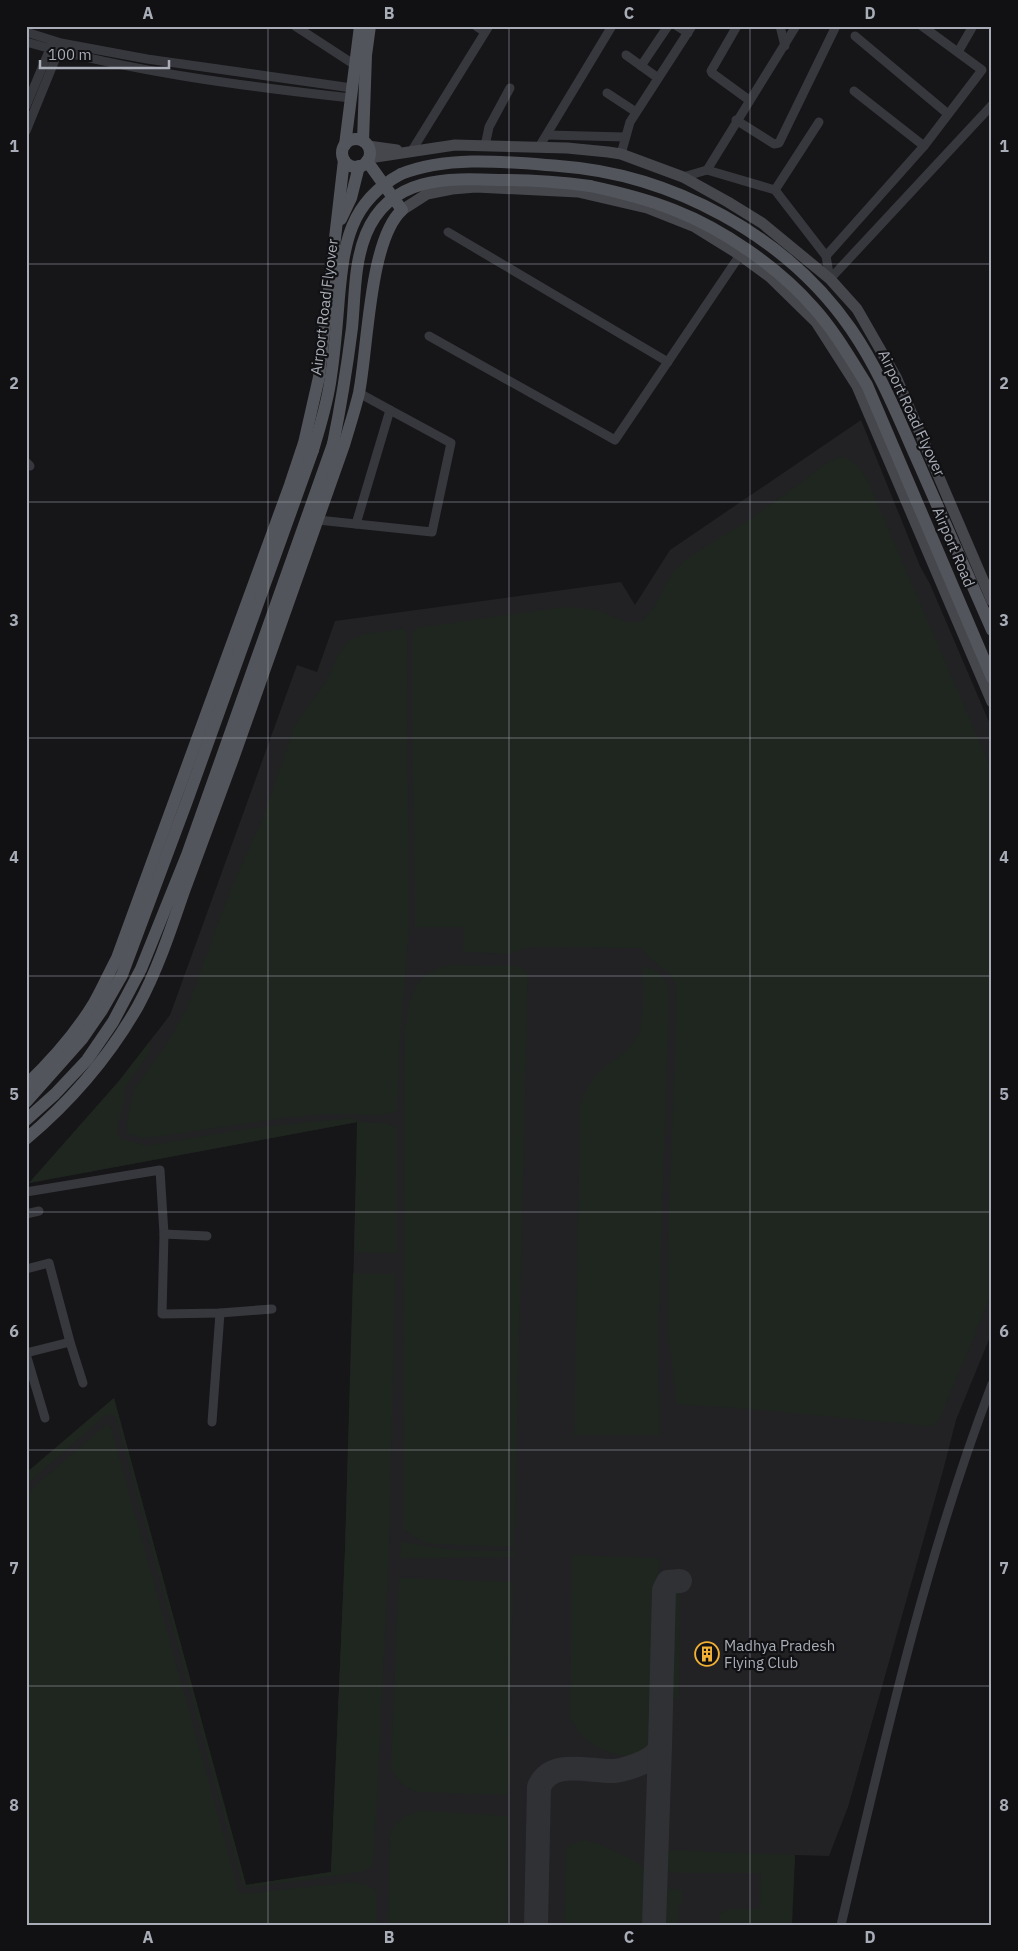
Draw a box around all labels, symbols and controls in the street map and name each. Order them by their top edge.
text: A [143,3,154,23]
text: B [384,3,395,23]
text: C [624,3,634,23]
text: D [864,3,876,23]
scale bar [40,38,169,70]
text: 100 m [48,45,92,64]
text: 1 [9,136,19,156]
text: 1 [999,136,1009,156]
street label: Airport Road Flyover [306,237,342,376]
street label: Airport Road Flyover [874,347,950,480]
text: 2 [9,373,19,393]
text: 2 [999,373,1009,393]
street label: Airport Road [929,504,979,590]
text: 3 [9,610,19,630]
text: 3 [999,610,1009,630]
text: 4 [9,847,19,867]
text: 4 [999,847,1009,867]
text: 5 [9,1084,19,1104]
text: 5 [999,1084,1009,1104]
text: 6 [9,1321,19,1341]
text: 6 [999,1321,1009,1341]
text: 7 [9,1558,19,1578]
text: 7 [999,1558,1009,1578]
place label: Madhya Pradesh Flying Club [724,1636,835,1672]
building icon: Madhya Pradesh Flying Club [694,1641,720,1667]
text: 8 [9,1795,19,1815]
text: 8 [999,1795,1009,1815]
text: A [143,1927,154,1947]
text: B [384,1927,395,1947]
text: C [624,1927,634,1947]
text: D [864,1927,876,1947]

